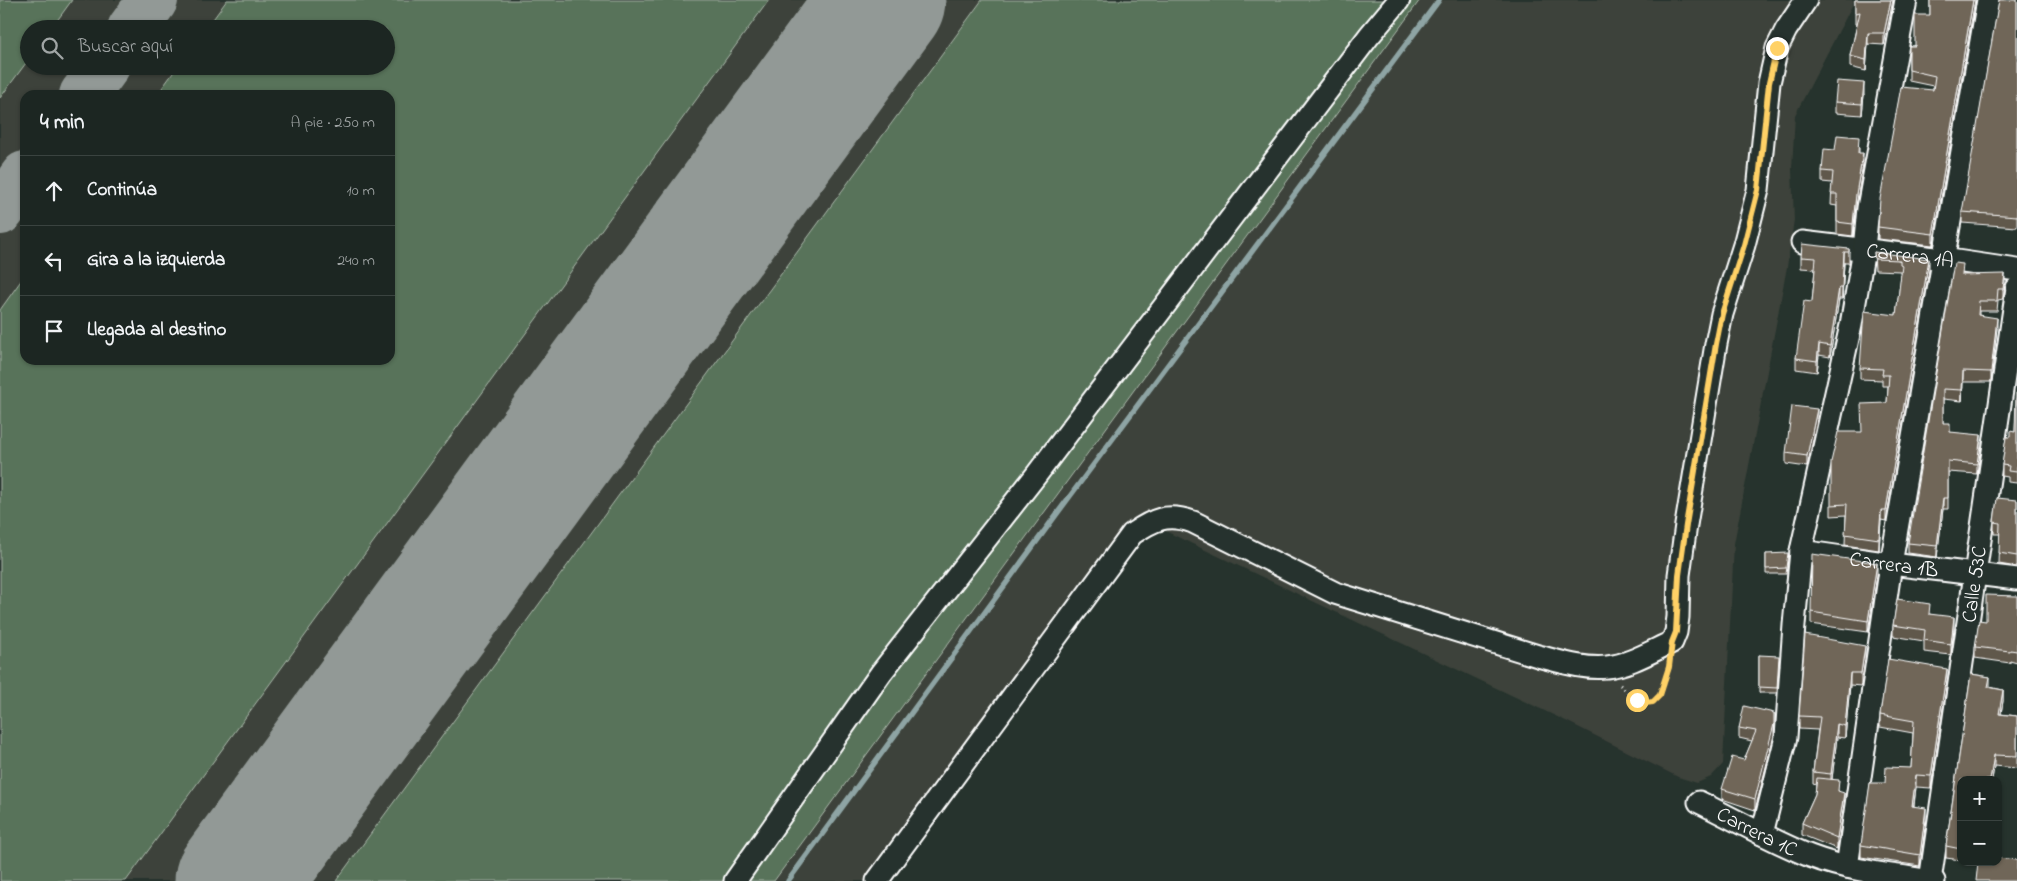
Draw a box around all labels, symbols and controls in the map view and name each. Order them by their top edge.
search box [20,20,395,75]
icon: search [38,34,66,62]
text: Buscar aquí [78,34,173,61]
route end [1766,37,1789,60]
text: 4 min [40,108,84,138]
text: A pie · 250 m [291,111,375,135]
icon: ahead [40,177,68,205]
text: Continúa [87,177,157,204]
text: 10 m [347,179,375,203]
street label: Carrera 1A [1864,237,1956,277]
icon: left [40,247,68,275]
text: Gira a la izquierda [87,247,225,274]
text: 240 m [337,249,375,273]
icon: arrive [40,317,68,345]
text: Llegada al destino [87,317,226,344]
street label: Calle 53C [1955,544,1996,625]
street label: Carrera 1B [1847,545,1940,587]
route start [1626,689,1649,712]
map controls [1957,776,2002,866]
button: + [1957,776,2002,821]
street label: Carrera 1C [1711,800,1801,866]
button: − [1957,821,2002,866]

